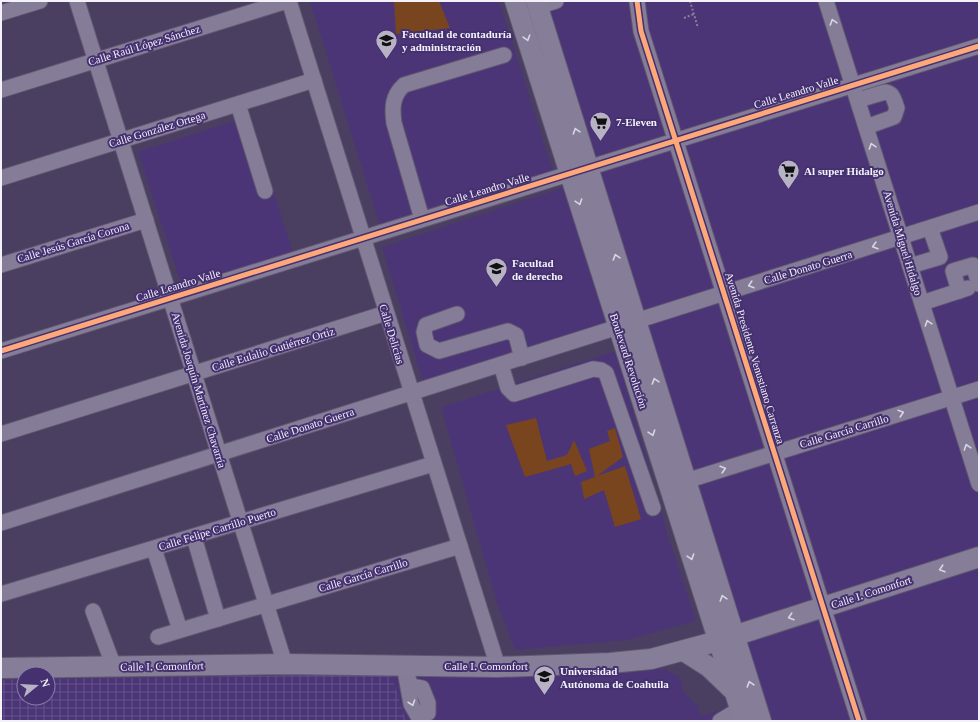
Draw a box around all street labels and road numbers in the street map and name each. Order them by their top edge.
street label: Calle Raúl López Sánchez [87,22,202,68]
street label: Calle Leandro Valle [752,73,840,111]
street label: Calle González Ortega [107,109,207,149]
street label: Calle Leandro Valle [443,170,531,208]
street label: Avenida Miguel Hidalgo [881,189,925,297]
street label: Calle Jesús García Corona [16,219,131,265]
street label: Calle Donato Guerra [762,248,854,286]
street label: Calle Leandro Valle [134,266,222,304]
street label: Avenida Presidente Venustiano Carranza [723,271,787,445]
street label: Calle Delicias [377,303,407,365]
street label: Avenida Joaquín Martínez Chavarría [170,311,228,469]
street label: Boulevard Revolución [608,312,650,411]
street label: Calle Eulalio Gutiérrez Ortiz [210,325,336,373]
street label: Calle Donato Guerra [265,405,356,445]
street label: Calle García Carrillo [798,412,890,450]
street label: Calle Felipe Carrillo Puerto [157,505,278,553]
street label: Calle García Carrillo [317,556,409,594]
street label: Calle I. Comonfort [829,573,913,611]
street label: Calle I. Comonfort [120,659,204,673]
street label: Calle I. Comonfort [444,660,528,672]

